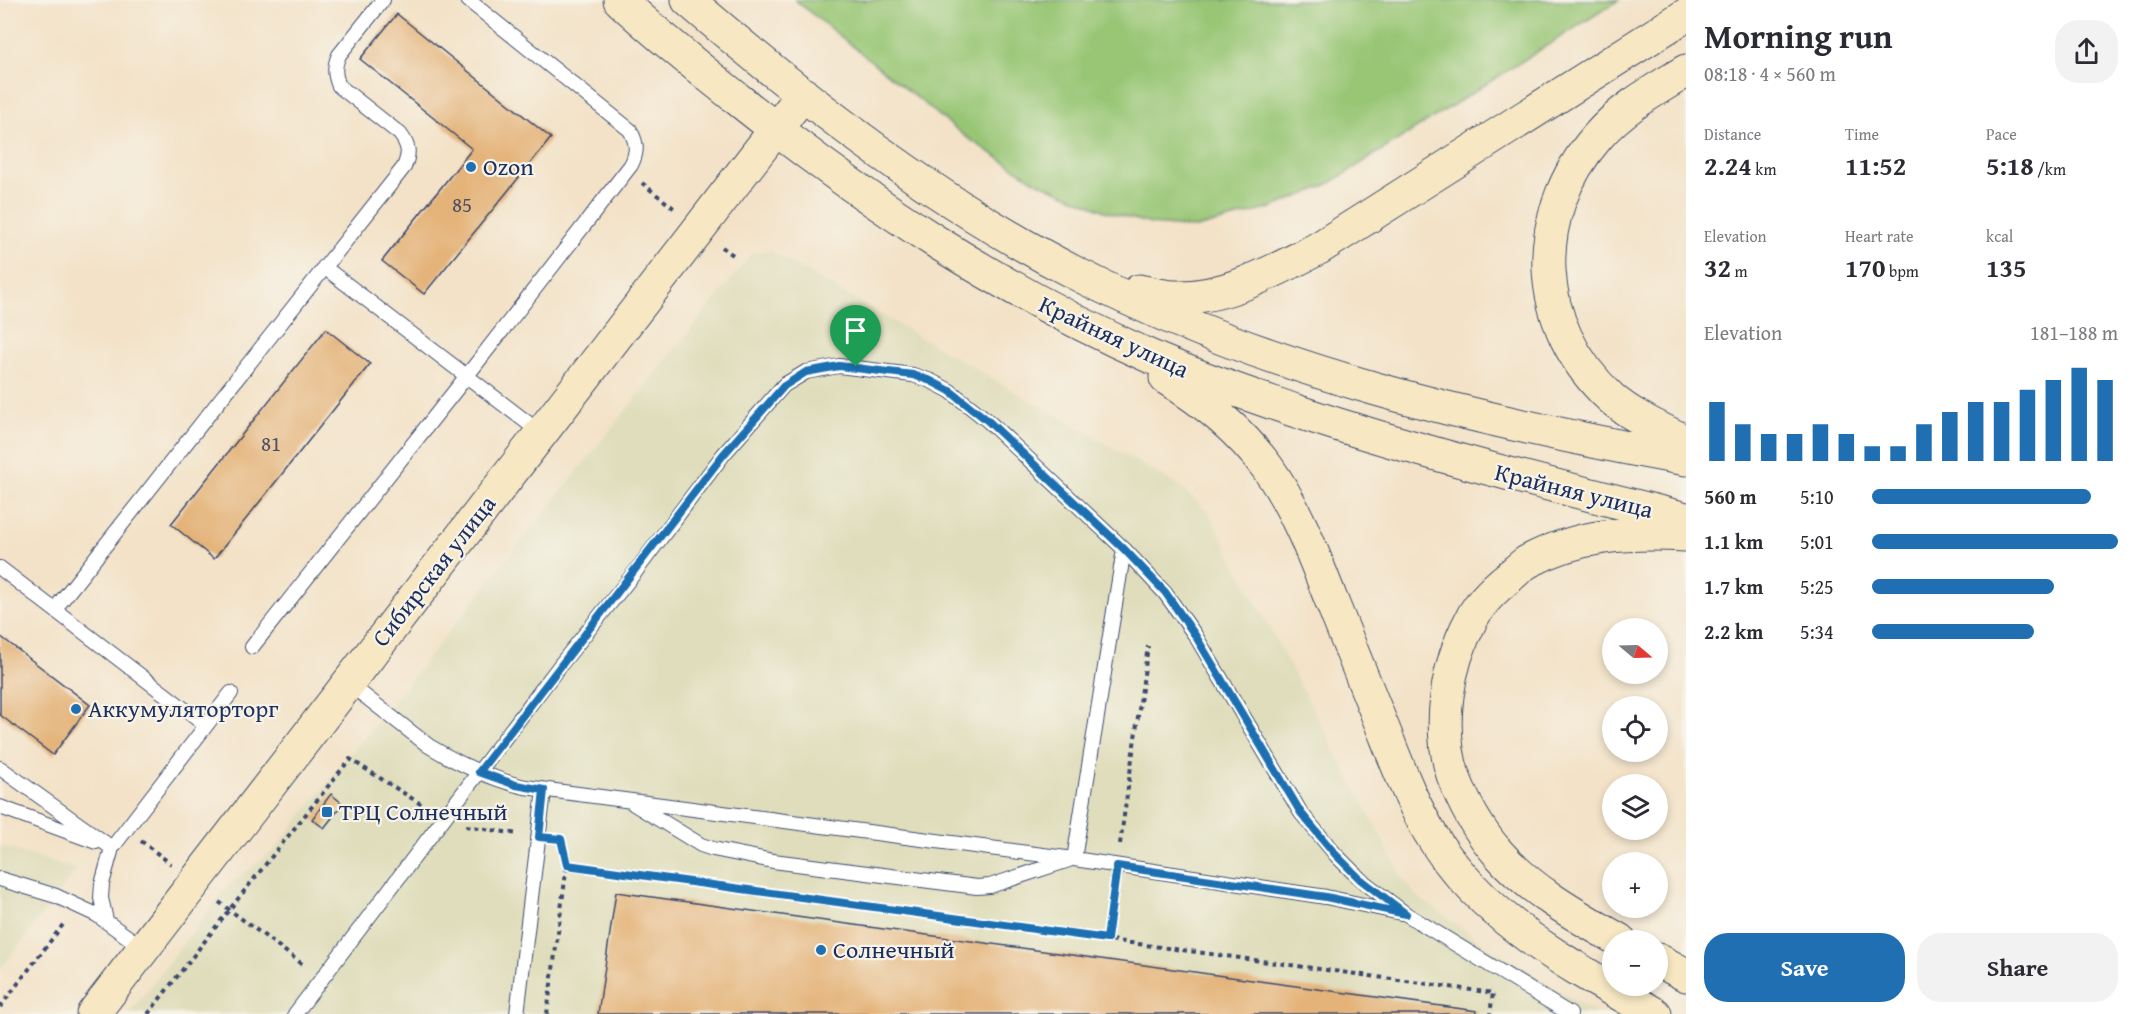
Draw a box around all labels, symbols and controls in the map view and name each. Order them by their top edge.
text: Morning run [1704,12,1893,60]
button: share [2055,20,2118,83]
text: 08:18 · 4 × 560 m [1704,59,1836,88]
text: Distance [1704,122,1761,146]
text: Time [1845,122,1879,146]
text: Pace [1986,122,2017,146]
text: 2.24 [1704,146,1752,185]
text: 11:52 [1845,146,1906,185]
text: 5:18 [1986,146,2034,185]
place label: Ozon [483,149,534,184]
text: km [1752,157,1776,181]
text: /km [2034,157,2066,181]
marker: Ozon [464,160,478,174]
house number: 85 [452,189,472,220]
text: Elevation [1704,224,1767,248]
text: Heart rate [1845,224,1914,248]
text: kcal [1986,224,2013,248]
text: 32 [1704,248,1731,287]
text: 170 [1845,248,1885,287]
text: 135 [1986,248,2026,287]
text: m [1731,259,1748,283]
text: bpm [1885,259,1919,283]
street label: Крайняя улица [1034,287,1195,387]
pin [830,305,881,367]
icon: arrive [839,314,872,347]
text: Elevation [1704,318,1782,347]
text: 181–188 m [2030,318,2118,347]
house number: 81 [261,428,281,459]
street label: Крайняя улица [1491,454,1657,527]
text: 560 m [1704,482,1757,511]
text: 5:10 [1800,482,1834,511]
street label: Сибирская улица [363,487,504,654]
text: 1.1 km [1704,527,1763,556]
text: 5:01 [1800,527,1834,556]
text: 1.7 km [1704,572,1763,601]
text: 5:25 [1800,572,1834,601]
text: 2.2 km [1704,617,1763,646]
text: 5:34 [1800,617,1834,646]
north arrow [1602,618,1668,684]
map controls [1602,618,1668,996]
place label: Аккумуляторторг [88,691,278,726]
button: locate [1602,696,1668,762]
marker: Аккумуляторторг [69,702,83,716]
button: layers [1602,774,1668,840]
place label: ТРЦ Солнечный [339,794,508,829]
marker: ТРЦ Солнечный [320,805,334,819]
button: + [1602,852,1668,918]
button: − [1602,930,1668,996]
place label: Солнечный [833,932,955,967]
button: Save [1704,933,1905,1002]
button: Share [1917,933,2118,1002]
marker: Солнечный [814,943,828,957]

